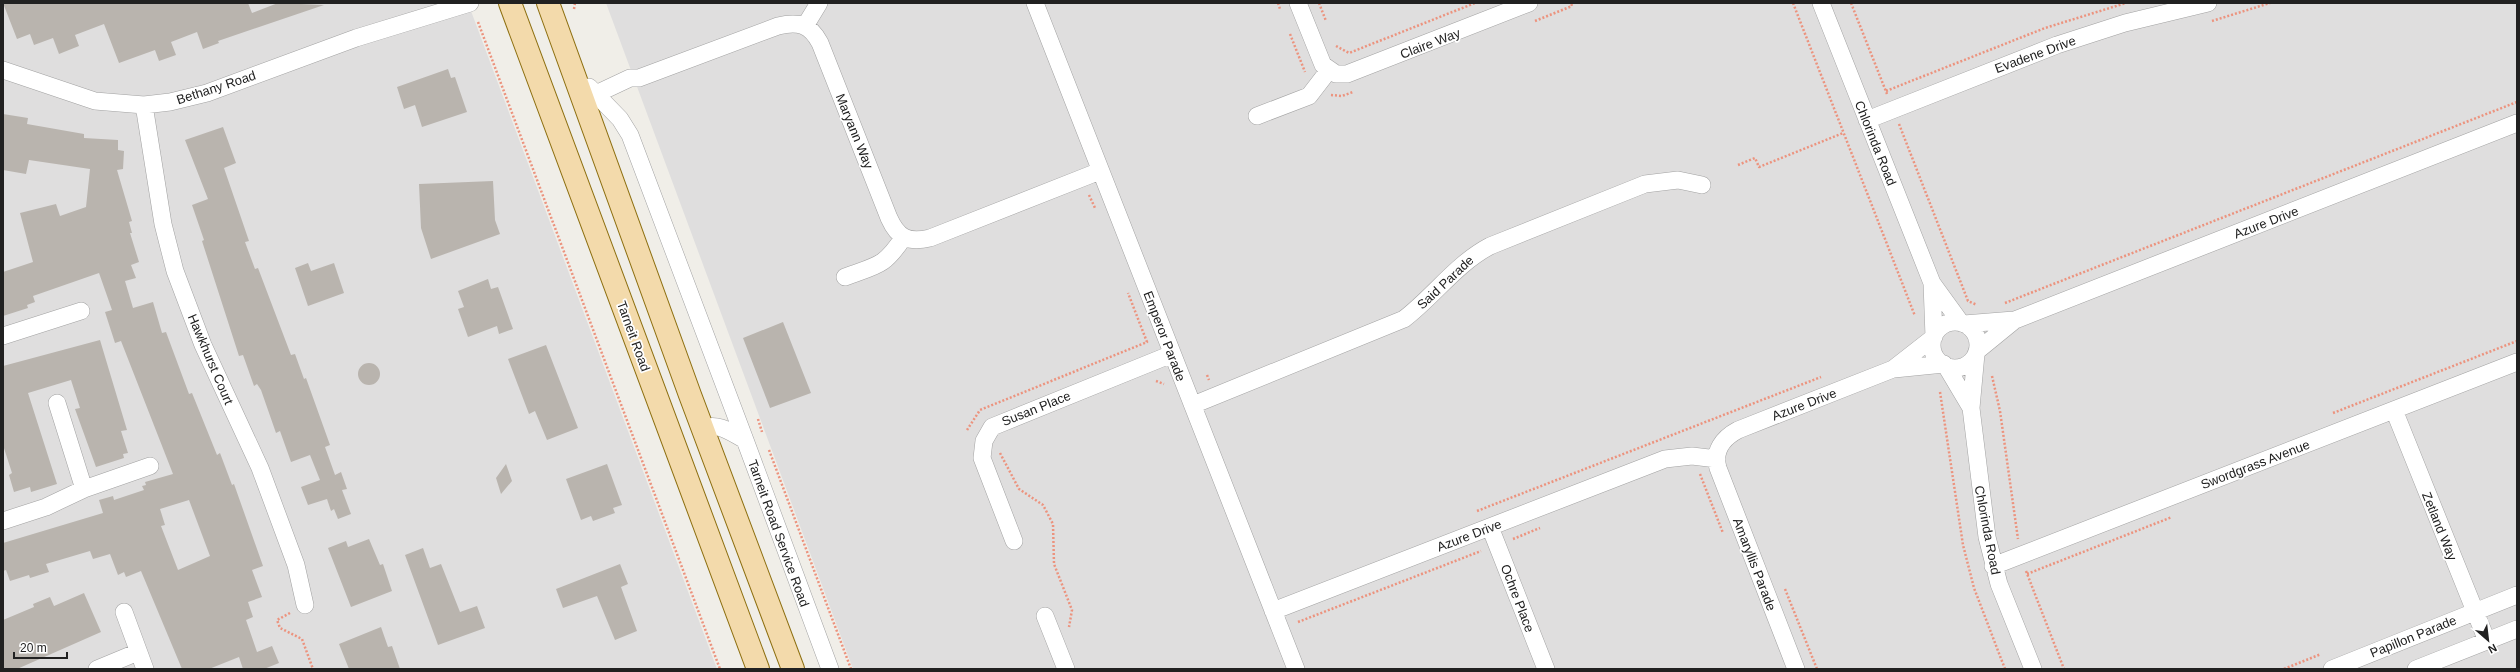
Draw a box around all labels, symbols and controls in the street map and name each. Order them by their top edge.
street label: Claire Way [1398,25,1463,62]
street label: Evadene Drive [1993,33,2078,76]
street label: Bethany Road [175,68,258,107]
street label: Maryann Way [833,91,877,171]
street label: Chlorinda Road [1852,98,1899,188]
street label: Azure Drive [2232,203,2301,242]
street label: Said Parade [1414,252,1477,312]
street label: Emperor Parade [1140,289,1189,383]
street label: Tarneit Road [614,299,653,373]
street label: Hawkhurst Court [185,312,237,407]
street label: Azure Drive [1770,385,1839,424]
street label: Susan Place [1000,388,1073,429]
street label: Swordgrass Avenue [2199,437,2312,492]
street label: Tarneit Road Service Road [745,458,812,609]
street label: Chlorinda Road [1972,484,2003,576]
street label: Zetland Way [2419,490,2460,563]
street label: Azure Drive [1435,516,1504,555]
street label: Amaryllis Parade [1730,516,1779,613]
street label: Ochre Place [1498,562,1537,634]
street label: Papillon Parade [2368,612,2459,661]
north arrow [2468,620,2508,660]
scale bar [14,634,67,660]
text: 20 m [20,641,47,655]
text: N [2486,642,2499,656]

